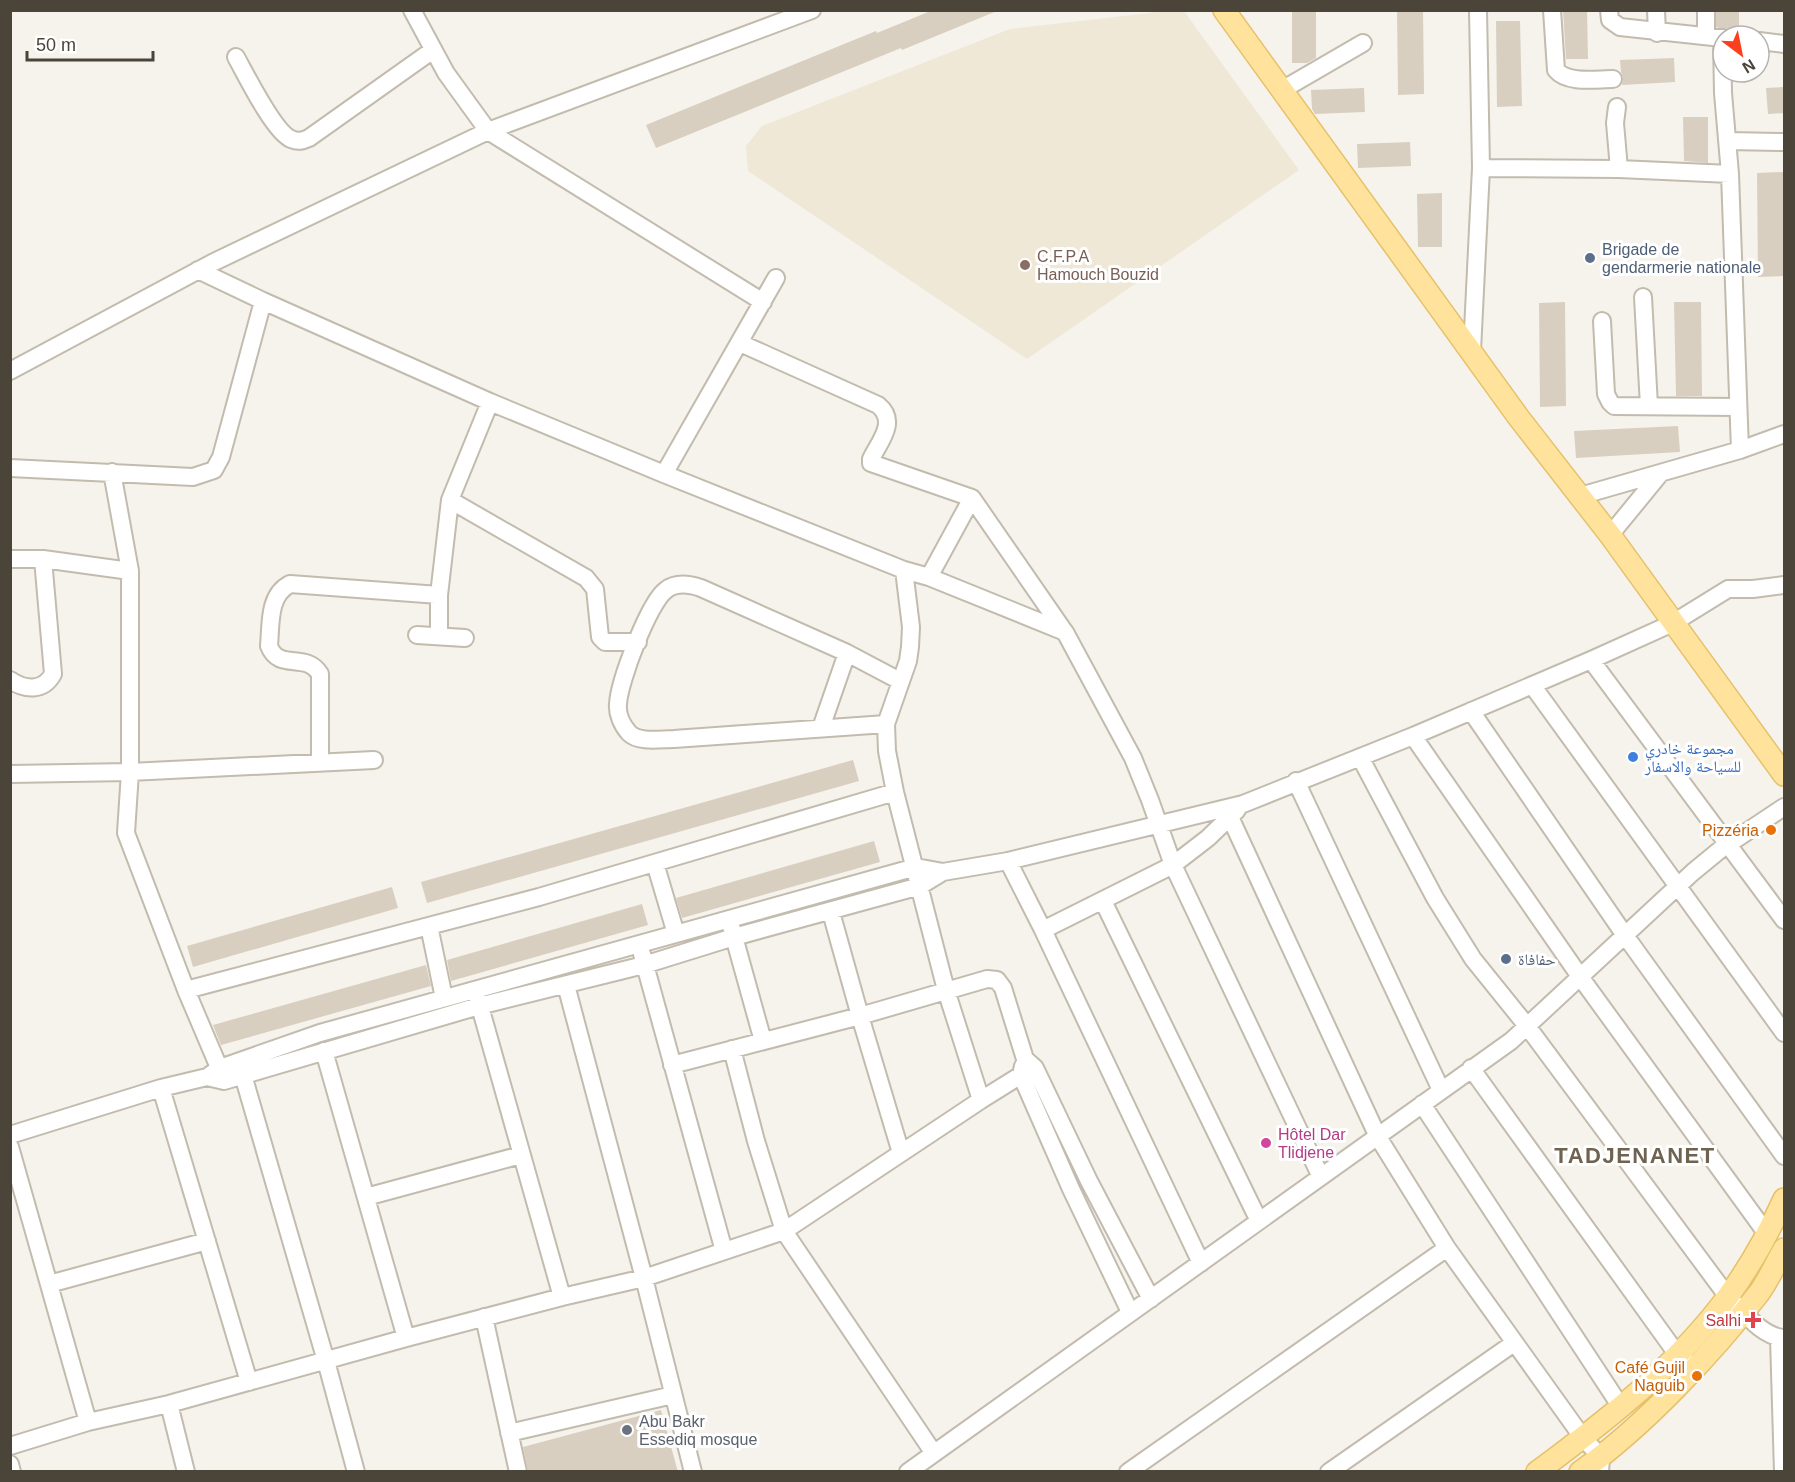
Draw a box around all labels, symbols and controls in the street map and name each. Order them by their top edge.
scale bar [27,24,153,62]
north arrow [1711,24,1771,84]
text: 50 m [36,35,76,55]
text: N [1739,56,1758,77]
place label: Brigade de gendarmerie nationale [1602,241,1761,276]
place label: C.F.P.A Hamouch Bouzid [1037,248,1159,283]
marker: Brigade de gendarmerie nationale [1583,251,1597,265]
marker: C.F.P.A Hamouch Bouzid [1018,258,1032,272]
place label: مجموعة خادري للسياحة والاسفار [1644,740,1741,776]
marker: مجموعة خادري للسياحة والاسفار [1626,750,1640,764]
place label: Pizzéria [1702,822,1759,839]
marker: Pizzéria [1764,823,1778,837]
place label: حفافاة [1518,951,1556,968]
marker: حفافاة [1499,952,1513,966]
place label: Hôtel Dar Tlidjene [1278,1126,1346,1161]
marker: Hôtel Dar Tlidjene [1259,1136,1273,1150]
district label: TADJENANET [1554,1143,1716,1168]
place label: Salhi [1705,1312,1741,1329]
marker: Salhi [1746,1313,1760,1327]
place label: Café Gujil Naguib [1615,1359,1685,1394]
marker: Café Gujil Naguib [1690,1369,1704,1383]
place label: Abu Bakr Essediq mosque [639,1413,757,1448]
marker: Abu Bakr Essediq mosque [620,1423,634,1437]

